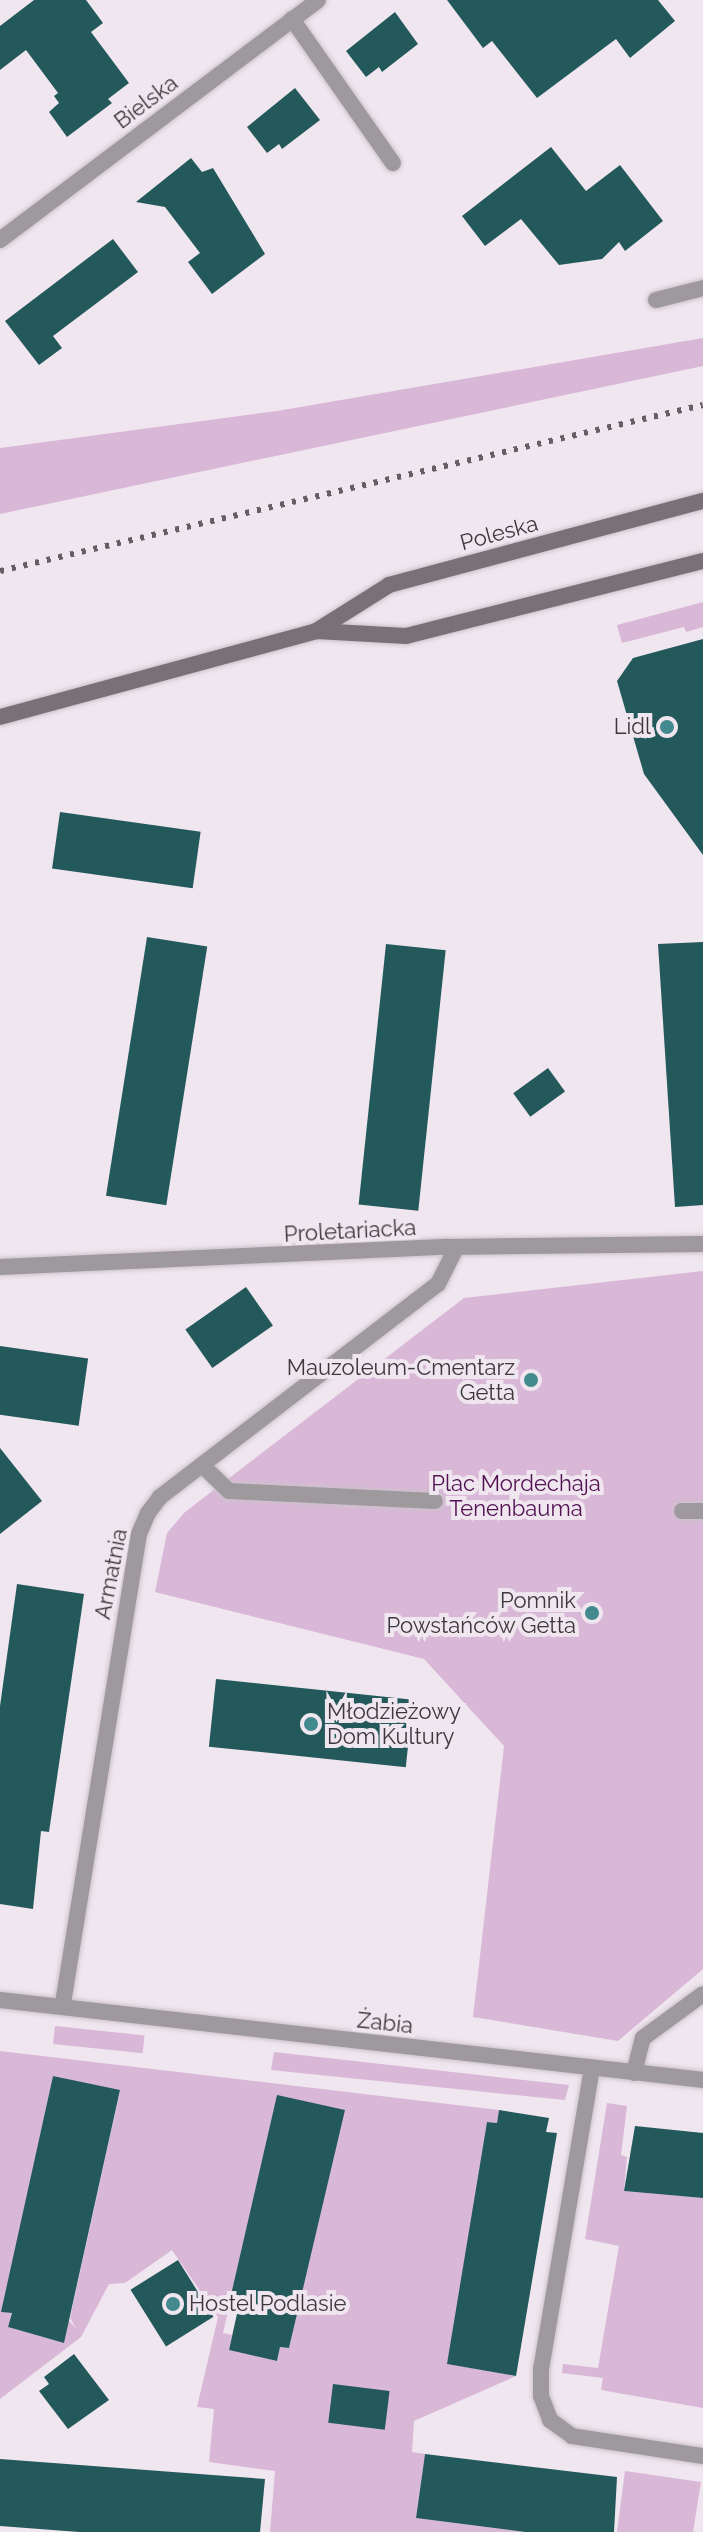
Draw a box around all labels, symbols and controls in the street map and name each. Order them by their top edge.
street label: Bielska [109,70,183,134]
street label: Poleska [457,510,541,556]
place label: Lidl [614,714,651,740]
marker: Lidl [658,718,676,736]
street label: Proletariacka [283,1214,417,1248]
place label: Mauzoleum-Cmentarz Getta [287,1354,515,1406]
marker: Mauzoleum-Cmentarz Getta [522,1371,540,1389]
park label: Plac Mordechaja Tenenbauma [431,1470,601,1522]
street label: Armatnia [89,1526,133,1622]
place label: Pomnik Powstańców Getta [386,1587,576,1638]
marker: Pomnik Powstańców Getta [583,1604,601,1622]
place label: Młodzieżowy Dom Kultury [327,1698,461,1750]
marker: Młodzieżowy Dom Kultury [302,1715,320,1733]
street label: Żabia [356,2007,414,2039]
place label: Hostel Podlasie [189,2291,347,2317]
marker: Hostel Podlasie [164,2295,182,2313]

